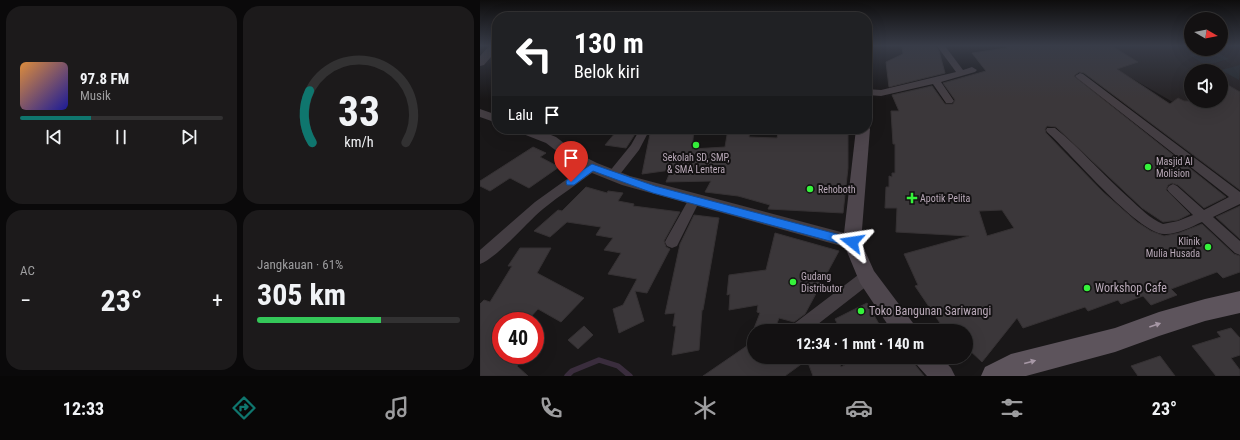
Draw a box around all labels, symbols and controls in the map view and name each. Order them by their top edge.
north arrow [1184,12,1228,56]
map controls [1184,12,1228,108]
text: 130 m [574,27,644,60]
icon: left [508,28,560,80]
text: Belok kiri [574,61,640,82]
button: sound [1184,64,1228,108]
text: 97.8 FM [80,70,129,88]
text: 33 [337,87,380,136]
text: Musik [80,88,111,103]
icon: arrive [541,104,563,126]
text: Lalu [508,106,533,124]
icon: previous [43,126,65,148]
icon: pause [110,126,132,148]
icon: next [178,126,200,148]
text: km/h [344,134,373,150]
marker: Sekolah SD, SMP, & SMA Lentera [691,140,701,150]
pin [554,141,588,182]
icon: arrive [560,147,582,169]
place label: Sekolah SD, SMP, & SMA Lentera [663,152,730,175]
place label: Masjid Al Molision [1156,156,1193,179]
marker: Masjid Al Molision [1143,162,1153,172]
marker: Rehoboth [805,184,815,194]
place label: Rehoboth [818,184,856,195]
marker: Apotik Pelita [907,193,917,203]
place label: Apotik Pelita [920,193,970,204]
position arrow [831,221,873,263]
place label: Klinik Mulia Husada [1146,236,1200,259]
marker: Klinik Mulia Husada [1203,242,1213,252]
text: Jangkauan · 61% [257,257,343,272]
text: AC [20,263,35,278]
place label: Gudang Distributor [801,271,843,294]
text: 305 km [257,277,346,312]
marker: Gudang Distributor [788,277,798,287]
place label: Workshop Cafe [1095,281,1167,295]
text: 23° [101,283,143,318]
marker: Workshop Cafe [1082,283,1092,293]
text: − [20,288,31,313]
text: + [212,288,223,313]
place label: Toko Bangunan Sariwangi [869,304,991,318]
marker: Toko Bangunan Sariwangi [856,306,866,316]
speed limit sign: 40 [492,312,544,364]
one-way arrow [1149,322,1161,328]
text: 12:34 · 1 mnt · 140 m [796,335,924,353]
one-way arrow [1024,359,1036,365]
icon: directions [230,394,258,422]
icon: music [383,394,411,422]
icon: phone [537,394,565,422]
icon: climate [691,394,719,422]
icon: car [845,394,873,422]
icon: filters [998,394,1026,422]
text: 12:33 [63,398,104,419]
text: 23° [1152,398,1177,419]

